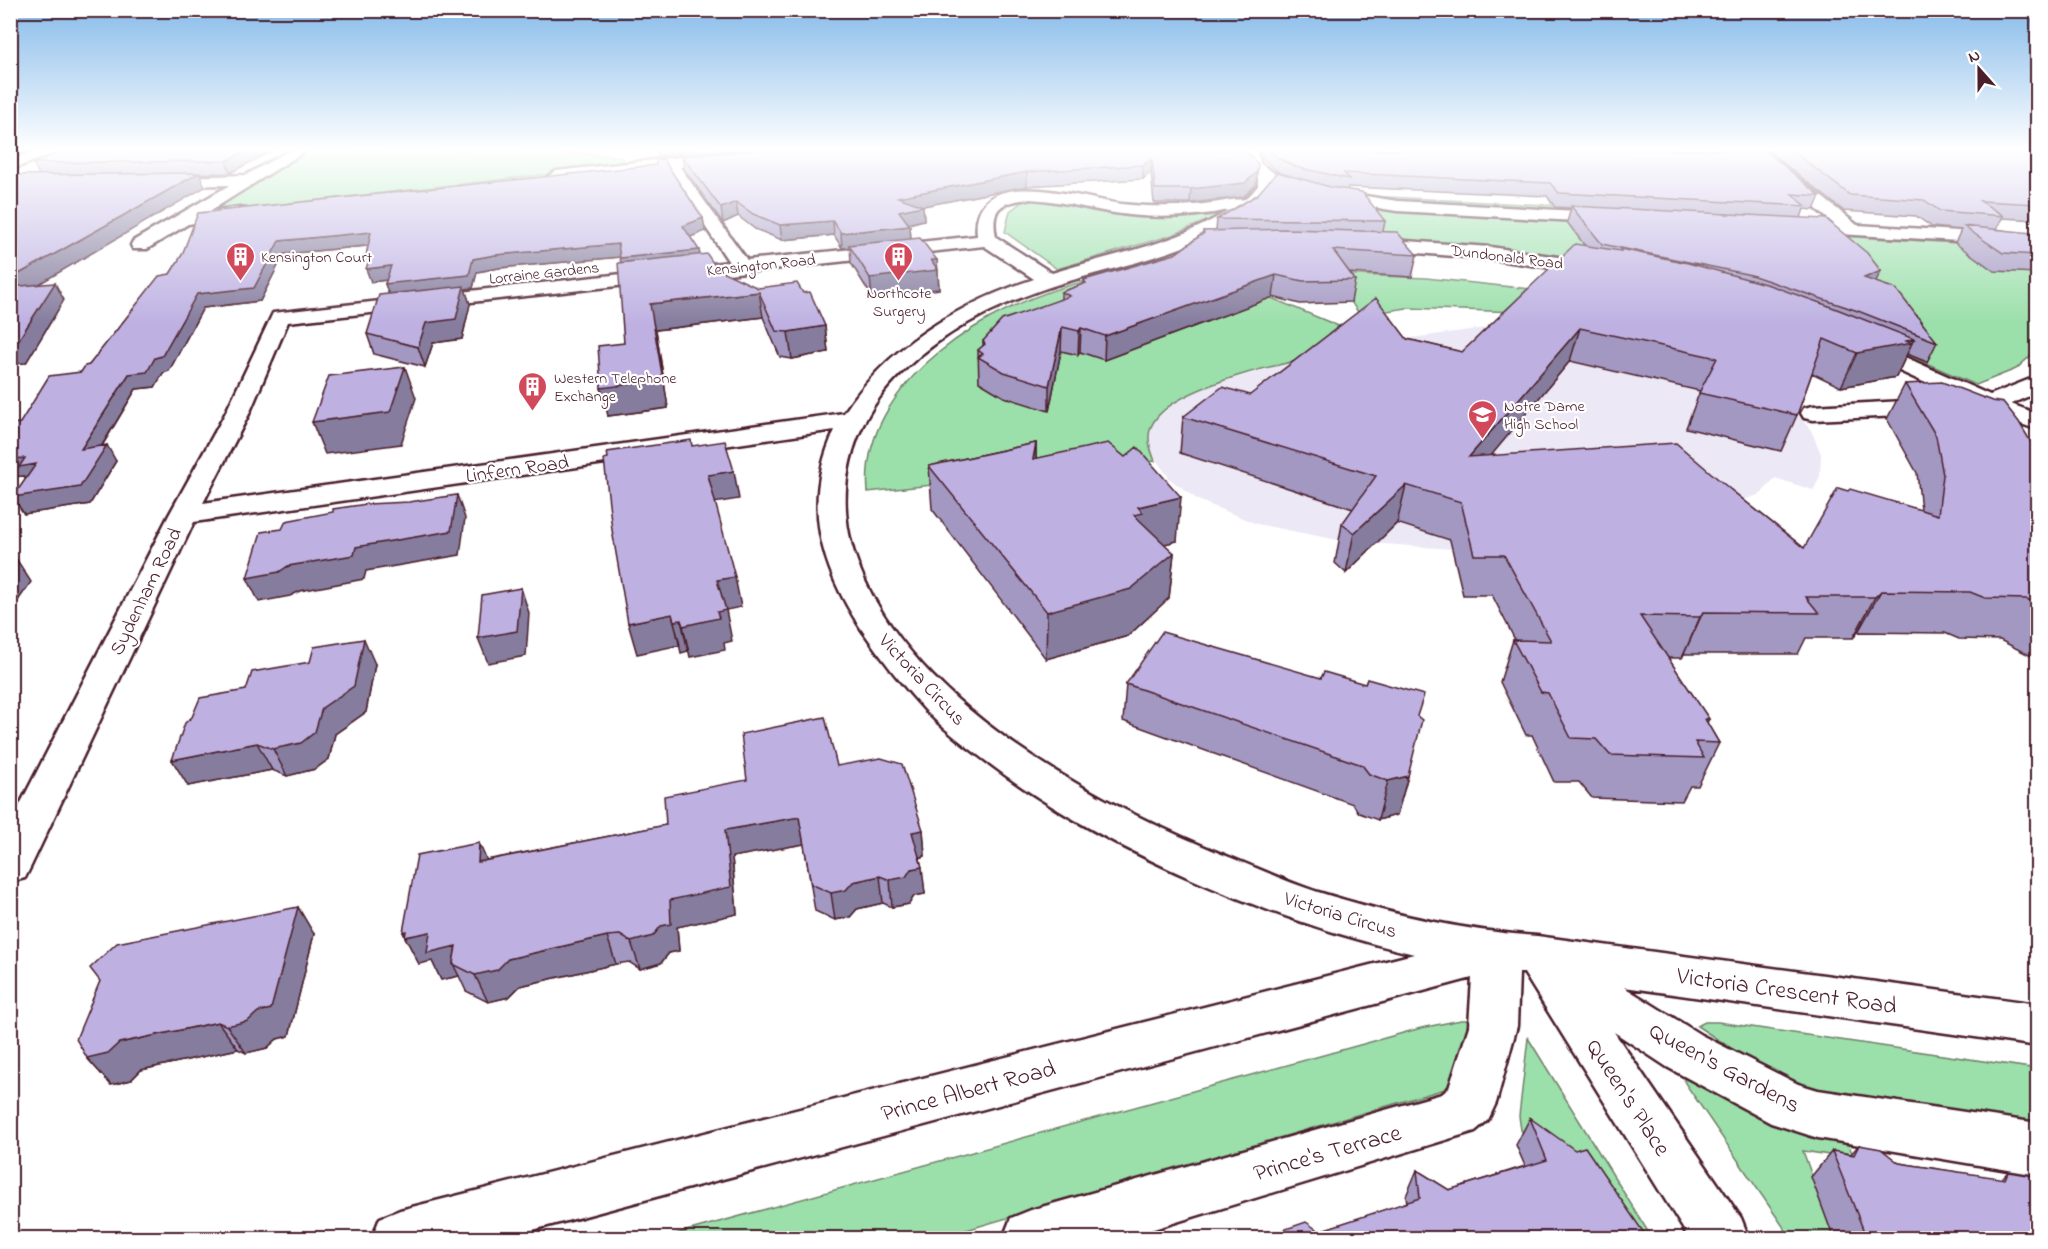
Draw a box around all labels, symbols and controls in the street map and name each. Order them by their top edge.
north arrow [1949,39,2009,99]
text: N [1965,44,1984,70]
street label: Dundonald Road [1448,239,1564,277]
building icon: Kensington Court [224,240,256,282]
building icon: Northcote Surgery [883,240,915,282]
place label: Kensington Court [261,246,373,270]
street label: Kensington Road [706,248,817,284]
street label: Lorraine Gardens [488,256,600,292]
place label: Northcote Surgery [866,282,932,324]
place label: Western Telephone Exchange [554,367,677,409]
building icon: Western Telephone Exchange [517,370,549,412]
place label: Notre Dame High School [1504,395,1585,437]
school or university icon: Notre Dame High School [1467,398,1499,440]
street label: Linfern Road [464,449,571,492]
street label: Sydenham Road [104,523,191,661]
street label: Victoria Circus [870,627,972,733]
street label: Victoria Circus [1279,885,1400,947]
street label: Victoria Crescent Road [1673,960,1899,1025]
street label: Queen's Gardens [1642,1015,1806,1124]
street label: Queen's Place [1576,1033,1678,1164]
street label: Prince Albert Road [877,1052,1060,1133]
street label: Prince's Terrace [1250,1117,1406,1192]

